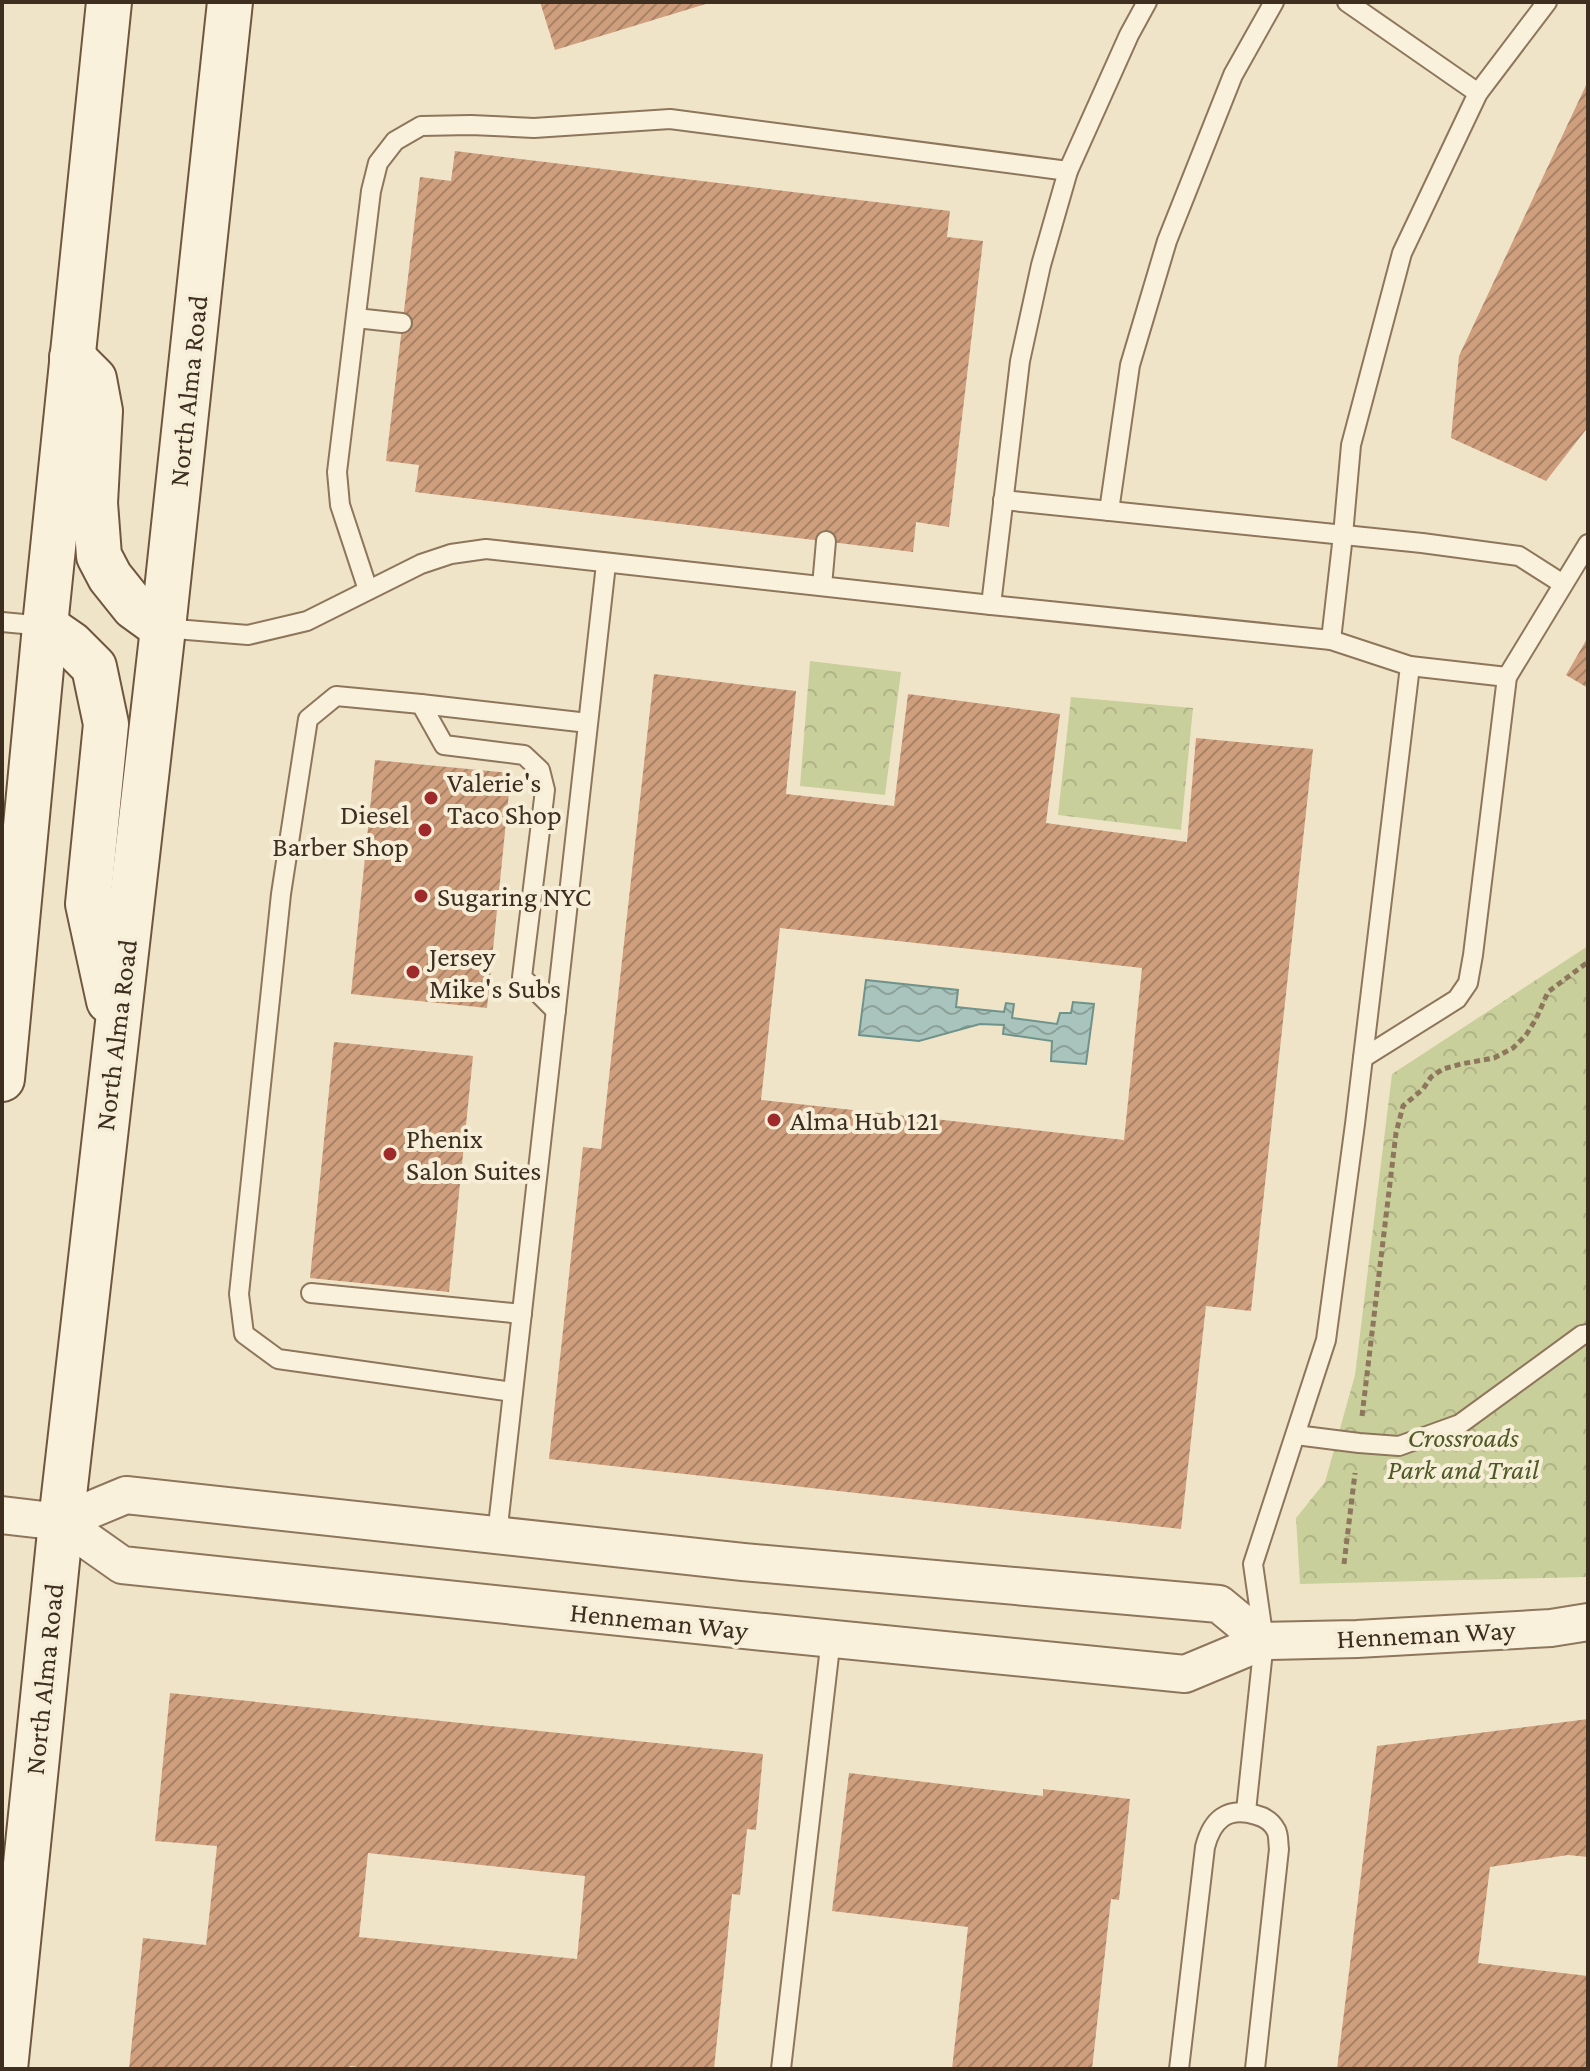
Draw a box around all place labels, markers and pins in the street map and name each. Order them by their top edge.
place label: Valerie's Taco Shop [447,767,562,830]
marker: Valerie's Taco Shop [422,789,440,807]
place label: Diesel Barber Shop [272,799,409,862]
marker: Diesel Barber Shop [416,821,434,839]
place label: Sugaring NYC [437,881,591,912]
marker: Sugaring NYC [412,887,430,905]
place label: Jersey Mike's Subs [426,941,561,1004]
marker: Jersey Mike's Subs [404,963,422,981]
place label: Alma Hub 121 [790,1105,939,1136]
marker: Alma Hub 121 [765,1111,783,1129]
place label: Phenix Salon Suites [406,1123,541,1186]
marker: Phenix Salon Suites [381,1145,399,1163]

